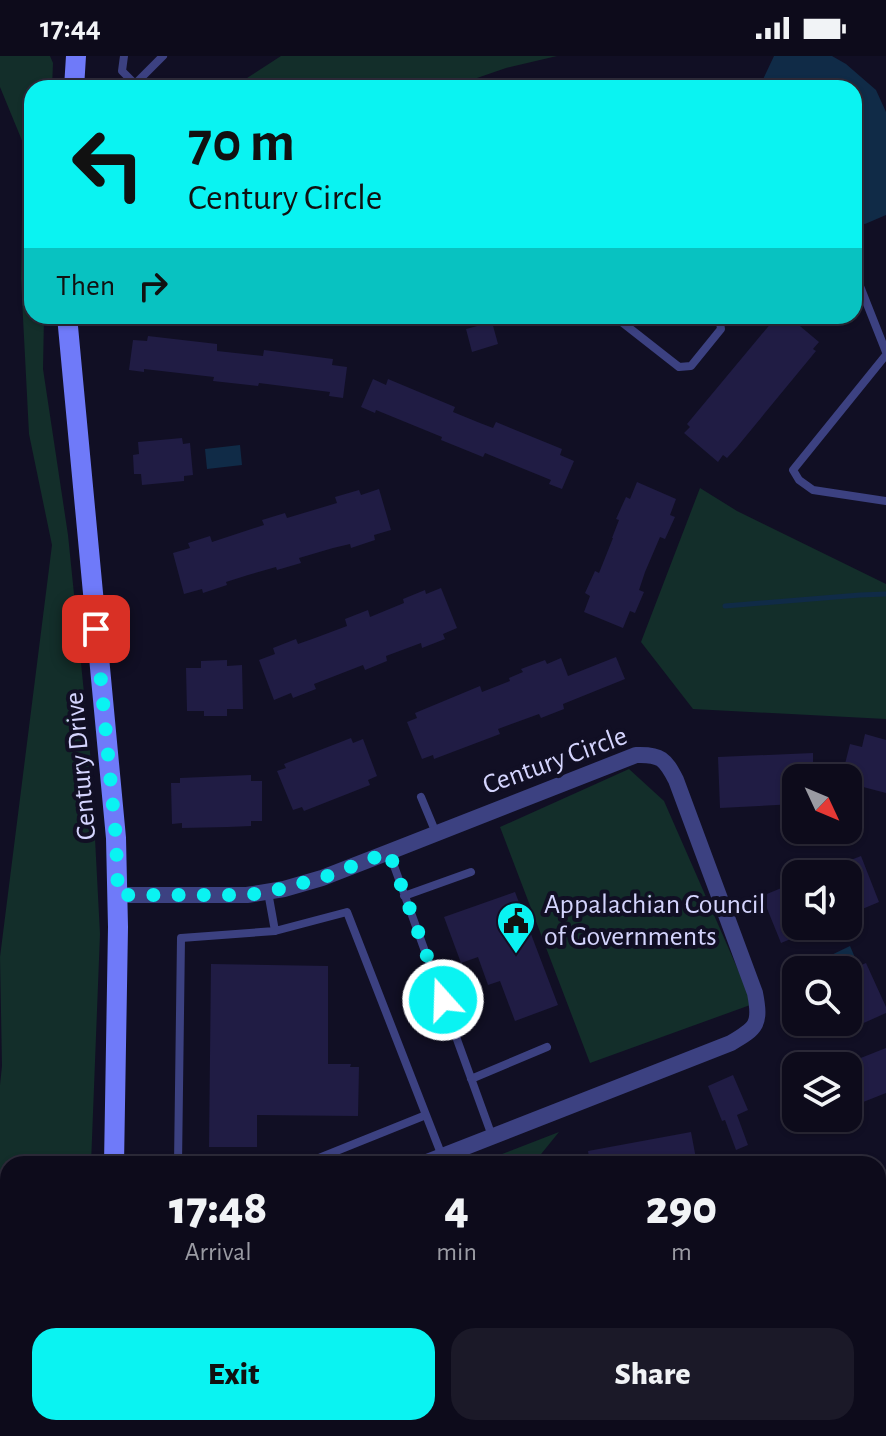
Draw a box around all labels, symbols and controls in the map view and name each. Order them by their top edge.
text: 17:44 [40,13,101,43]
icon: left [56,112,160,216]
text: 70 m [188,115,295,171]
text: Century Circle [188,180,382,216]
icon: right [131,264,175,308]
text: Then [56,271,115,301]
pin [62,595,130,663]
icon: arrive [74,607,118,651]
street label: Century Drive [61,691,101,841]
street label: Century Circle [479,722,631,800]
north arrow [782,764,862,844]
map controls [782,764,862,1132]
button: sound [782,860,862,940]
place label: Appalachian Council of Governments [544,891,765,951]
public building icon: Appalachian Council of Governments [495,900,537,955]
button: search [782,956,862,1036]
position arrow [401,958,485,1042]
button: layers [782,1052,862,1132]
text: 17:48 [169,1185,267,1233]
text: 4 [444,1185,469,1233]
text: 290 [646,1185,717,1233]
text: Arrival [185,1239,252,1265]
text: min [436,1239,477,1265]
text: m [671,1239,692,1265]
button: Exit [32,1328,435,1420]
button: Share [451,1328,854,1420]

